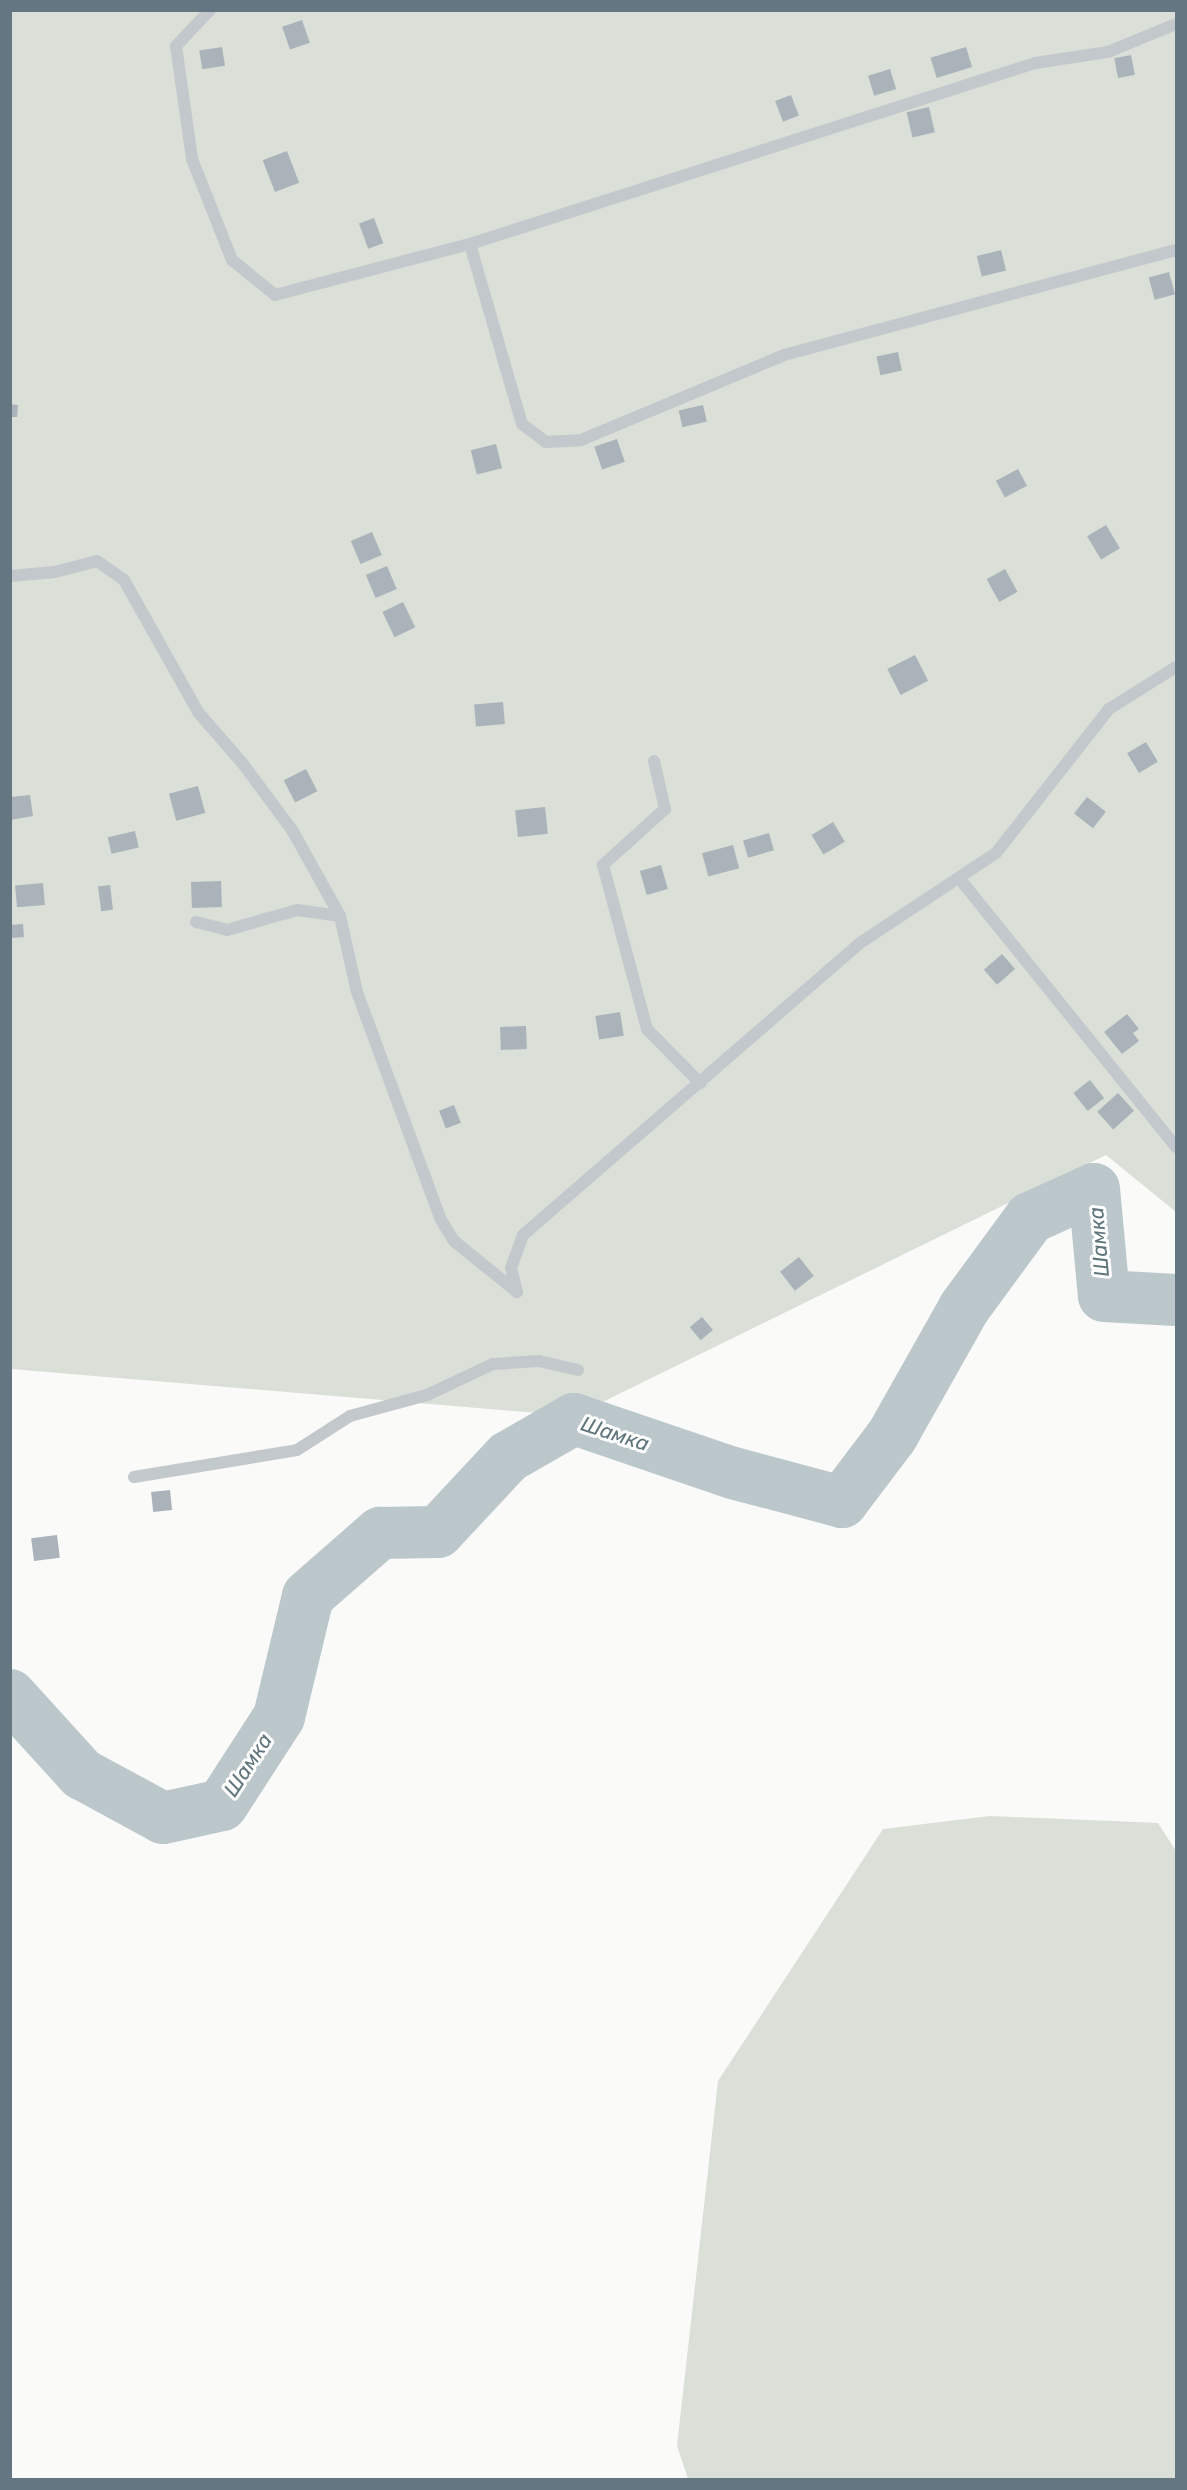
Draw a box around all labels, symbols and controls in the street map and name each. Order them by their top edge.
water label: Шамка [1083,1206,1115,1278]
water label: Шамка [578,1411,652,1457]
water label: Шамка [218,1729,278,1801]

